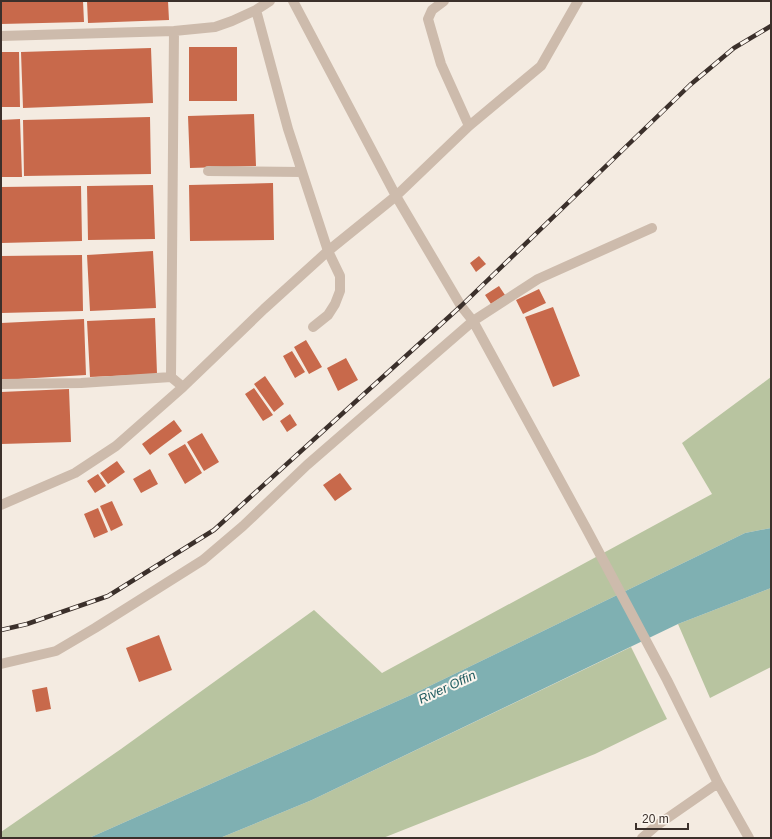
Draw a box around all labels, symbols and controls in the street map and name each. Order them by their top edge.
water label: River Offin [416,667,478,707]
scale bar [636,805,688,831]
text: 20 m [642,812,669,826]

